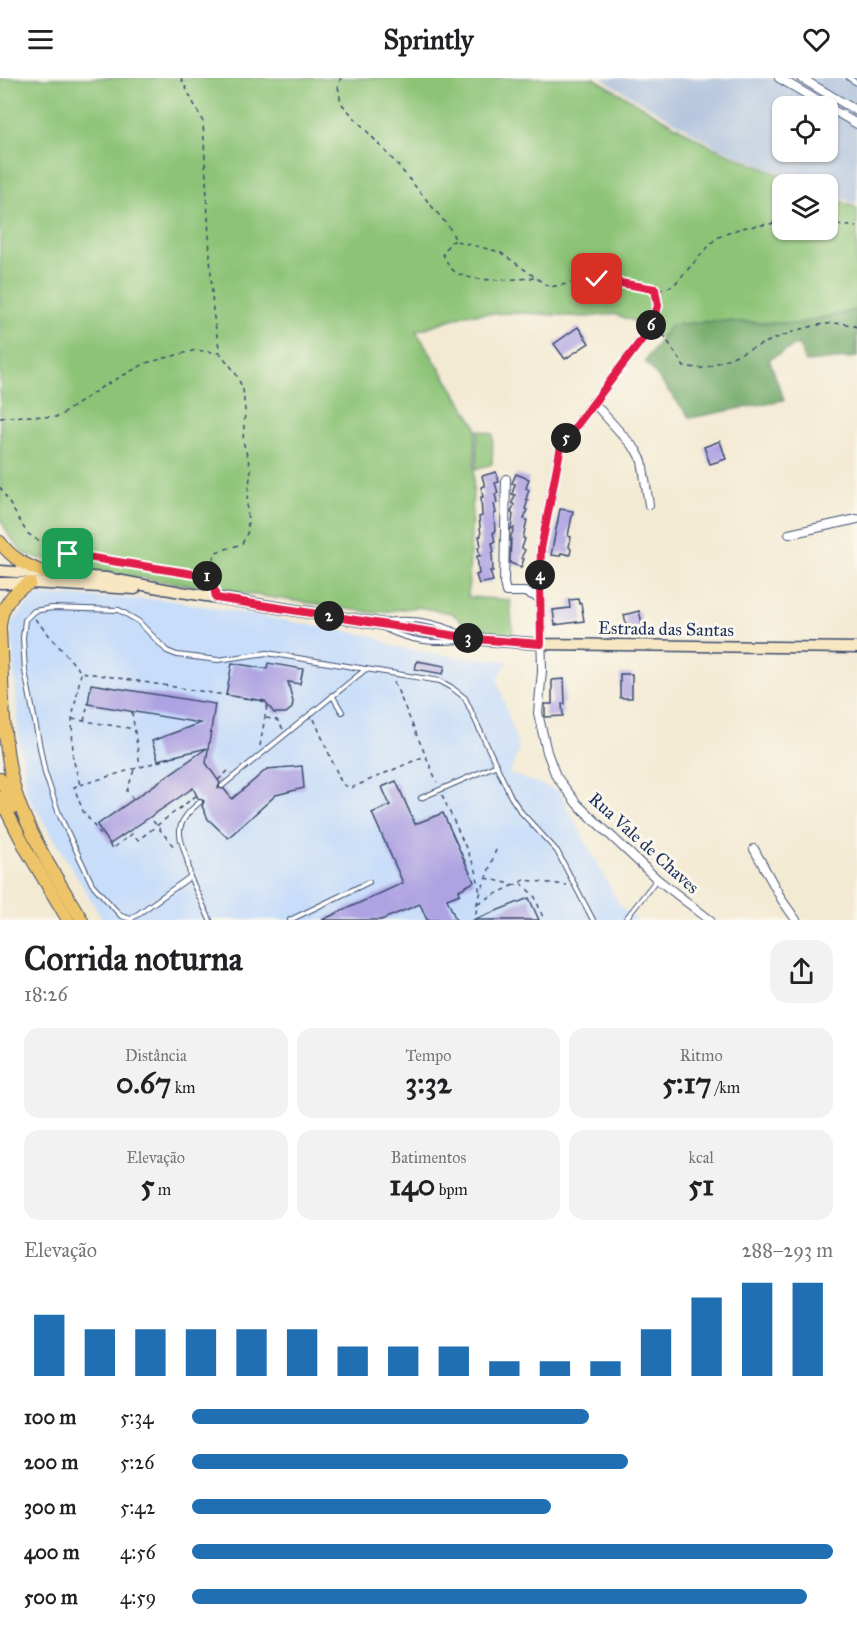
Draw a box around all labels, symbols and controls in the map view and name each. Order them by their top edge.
icon: menu [24,23,57,56]
text: Sprintly [383,23,474,56]
icon: heart [800,23,833,56]
map controls [772,96,838,240]
button: locate [772,96,838,162]
button: layers [772,174,838,240]
pin [571,253,622,304]
icon: check [580,262,613,295]
pin: 6 [636,310,666,340]
text: 6 [647,315,655,334]
pin: 5 [551,423,581,453]
text: 5 [562,428,570,447]
pin [42,528,93,579]
icon: arrive [51,537,84,570]
pin: 4 [525,560,555,590]
pin: 1 [192,561,222,591]
text: 4 [536,565,544,584]
text: 1 [204,566,210,585]
pin: 2 [314,601,344,631]
text: 2 [325,606,333,625]
street label: Estrada das Santas [598,617,734,641]
pin: 3 [453,623,483,653]
text: 3 [465,628,471,647]
street label: Rua Vale de Chaves [584,788,704,898]
text: Corrida noturna [24,939,243,979]
button: share [770,940,833,1003]
text: 18:26 [24,982,68,1006]
text: Distância [125,1046,187,1065]
text: Tempo [406,1046,451,1065]
text: Ritmo [680,1046,723,1065]
text: 0.67 [116,1065,171,1101]
text: 3:32 [405,1065,452,1101]
text: 5:17 [662,1065,712,1101]
text: km [171,1078,196,1097]
text: /km [712,1078,740,1097]
text: Elevação [127,1148,185,1167]
text: Batimentos [391,1148,466,1167]
text: kcal [689,1148,714,1167]
text: 5 [140,1167,154,1203]
text: 140 [389,1167,435,1203]
text: 51 [688,1167,714,1203]
text: m [154,1180,171,1199]
text: bpm [435,1180,468,1199]
text: Elevação [24,1238,97,1262]
text: 288–293 m [742,1238,833,1262]
text: 100 m [24,1405,76,1429]
text: 5:34 [120,1405,153,1429]
text: 200 m [24,1450,78,1474]
text: 5:26 [120,1450,154,1474]
text: 300 m [24,1495,76,1519]
text: 5:42 [120,1495,155,1519]
text: 400 m [24,1540,80,1564]
text: 4:56 [120,1540,156,1564]
text: 500 m [24,1585,78,1609]
text: 4:59 [120,1585,156,1609]

